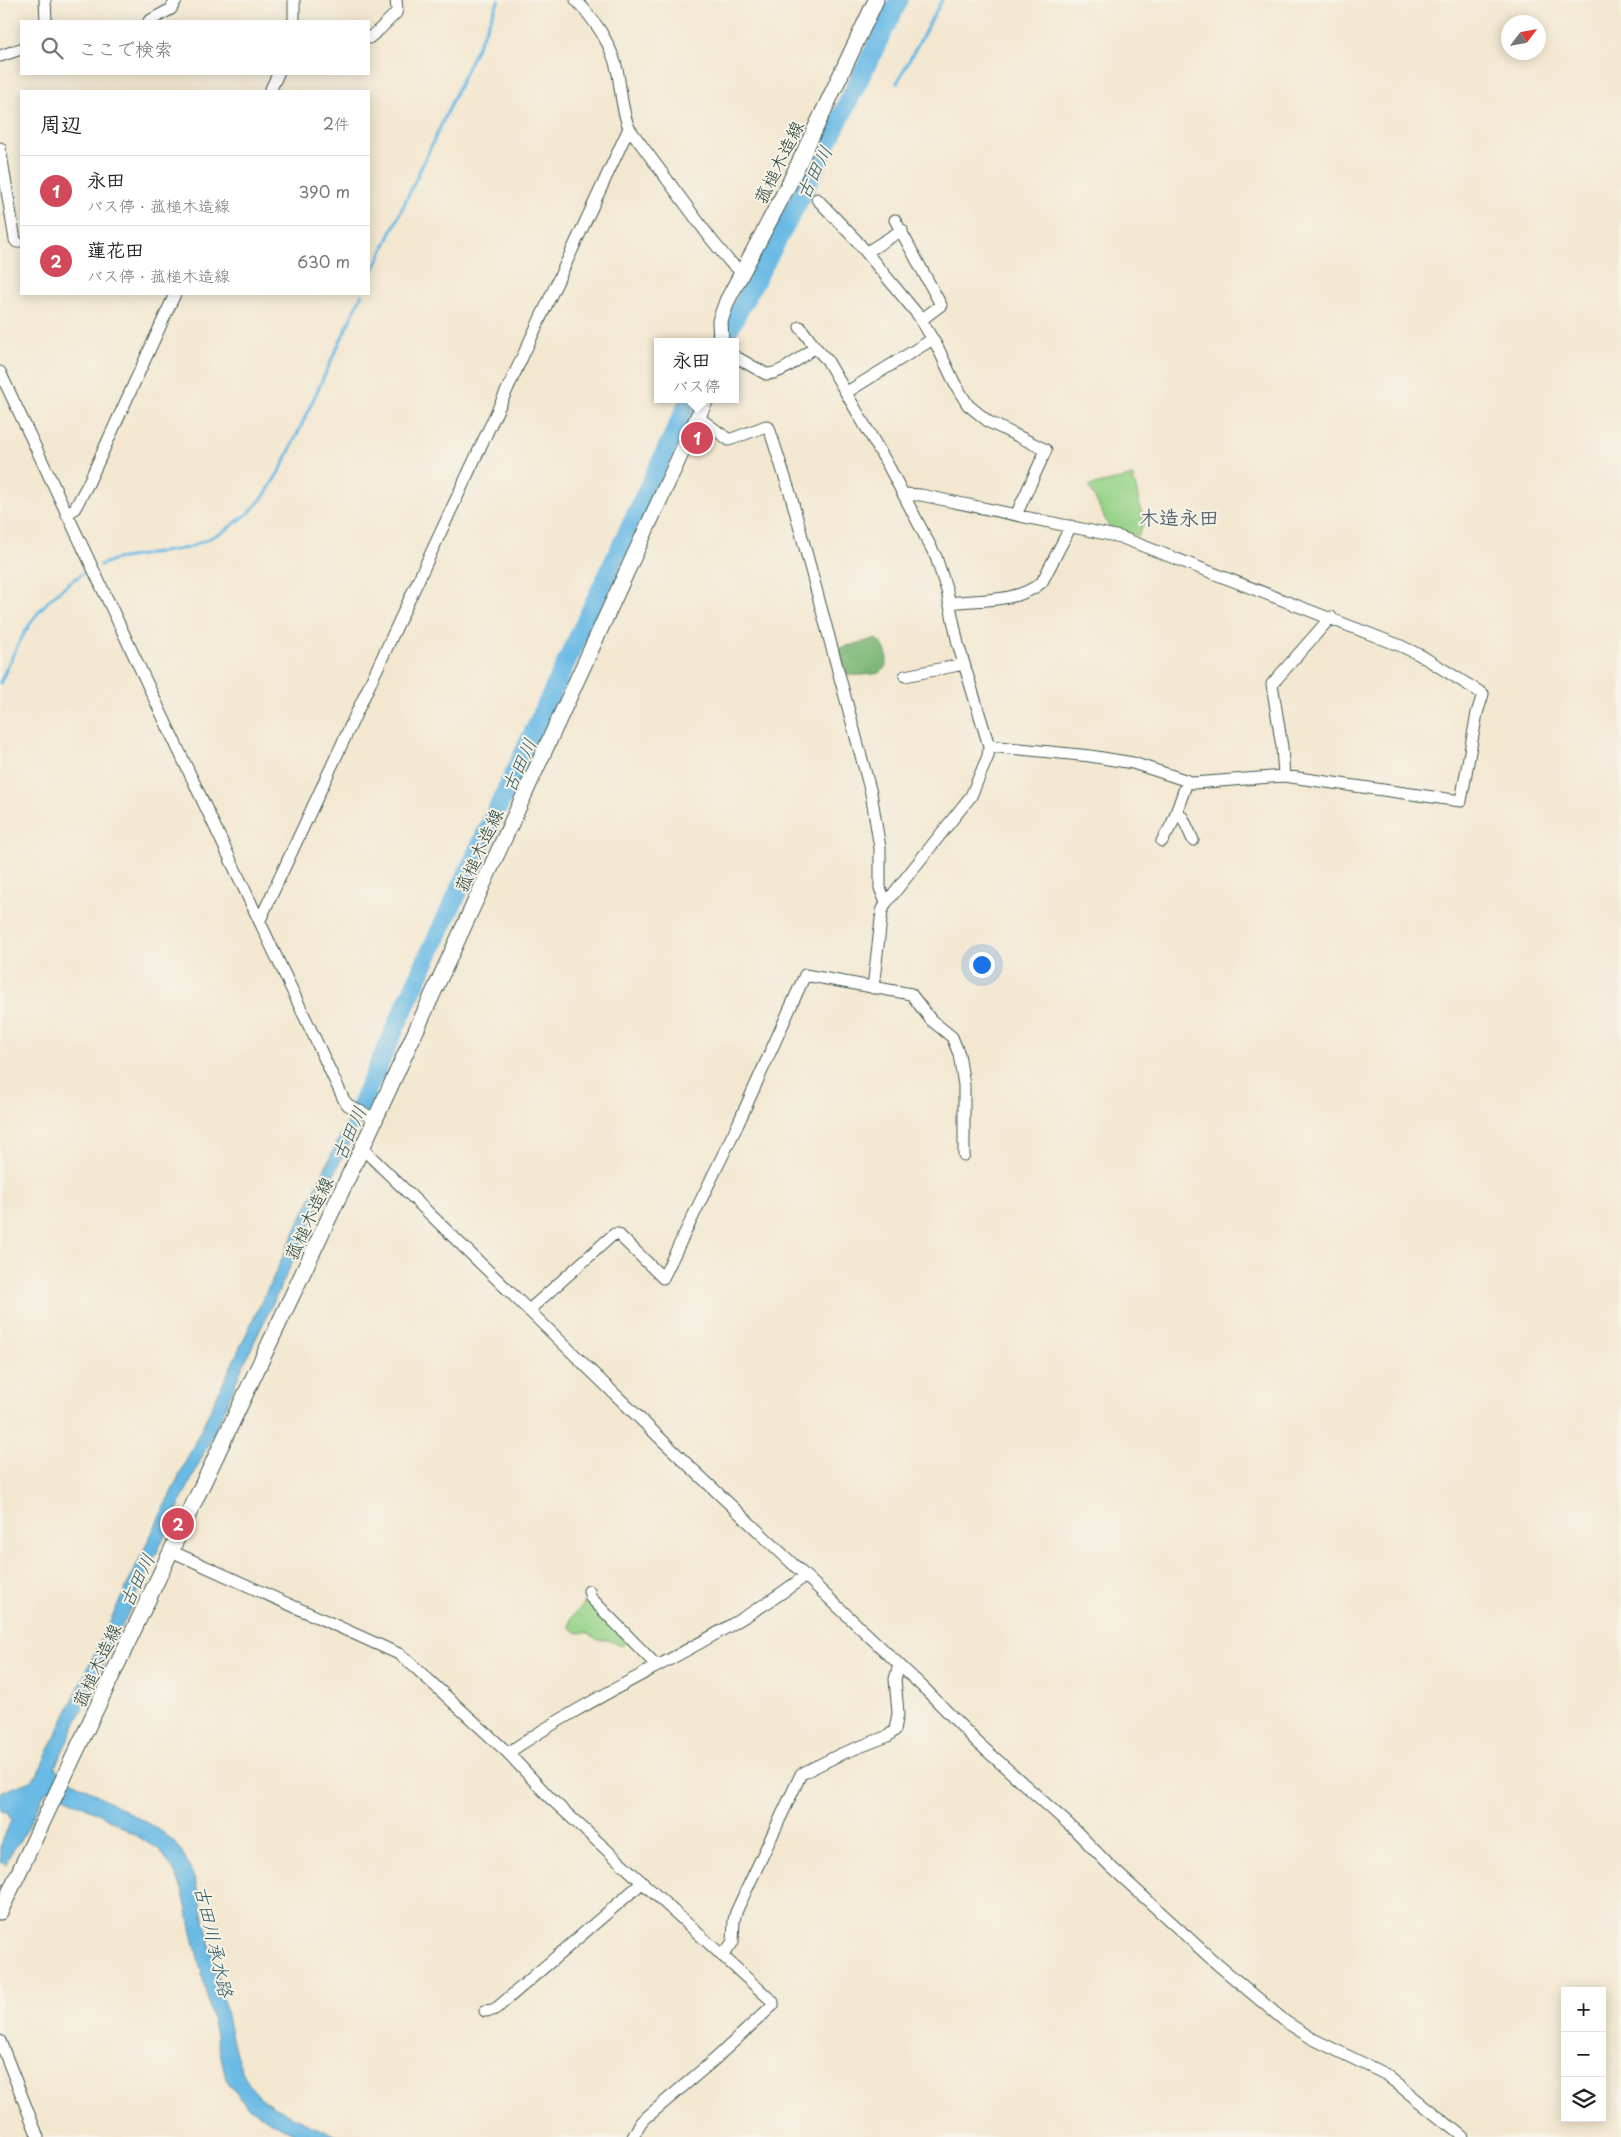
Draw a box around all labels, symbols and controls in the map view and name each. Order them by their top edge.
north arrow [1501,15,1546,60]
search box [20,20,370,75]
icon: search [38,34,66,62]
text: ここで検索 [78,34,173,62]
text: 周辺 [40,107,82,139]
text: 2件 [323,111,350,135]
street label: 菰槌木造線 [746,116,810,208]
water label: 古田川 [788,140,838,204]
text: 永田 [87,165,125,193]
text: 1 [52,179,60,203]
text: 390 m [299,179,350,203]
text: バス停 · 菰槌木造線 [87,193,230,217]
text: 蓮花田 [87,235,144,263]
text: 2 [50,249,62,273]
text: 630 m [297,249,350,273]
text: バス停 · 菰槌木造線 [87,263,230,287]
popup [654,338,739,403]
text: 永田 [672,345,711,373]
text: バス停 [672,373,721,397]
pin: 1 [681,419,713,457]
district label: 木造永田 [1139,502,1219,532]
water label: 古田川 [493,733,543,797]
street label: 菰槌木造線 [447,804,509,896]
your location [969,952,995,978]
water label: 古田川 [324,1101,372,1165]
street label: 菰槌木造線 [277,1172,339,1264]
pin: 2 [162,1505,194,1543]
water label: 古田川 [111,1548,161,1612]
street label: 菰槌木造線 [65,1619,127,1711]
water label: 古田川承水路 [189,1882,242,2001]
map controls [1561,1987,1606,2122]
button: + [1561,1987,1606,2032]
button: − [1561,2032,1606,2077]
button: layers [1561,2077,1606,2122]

